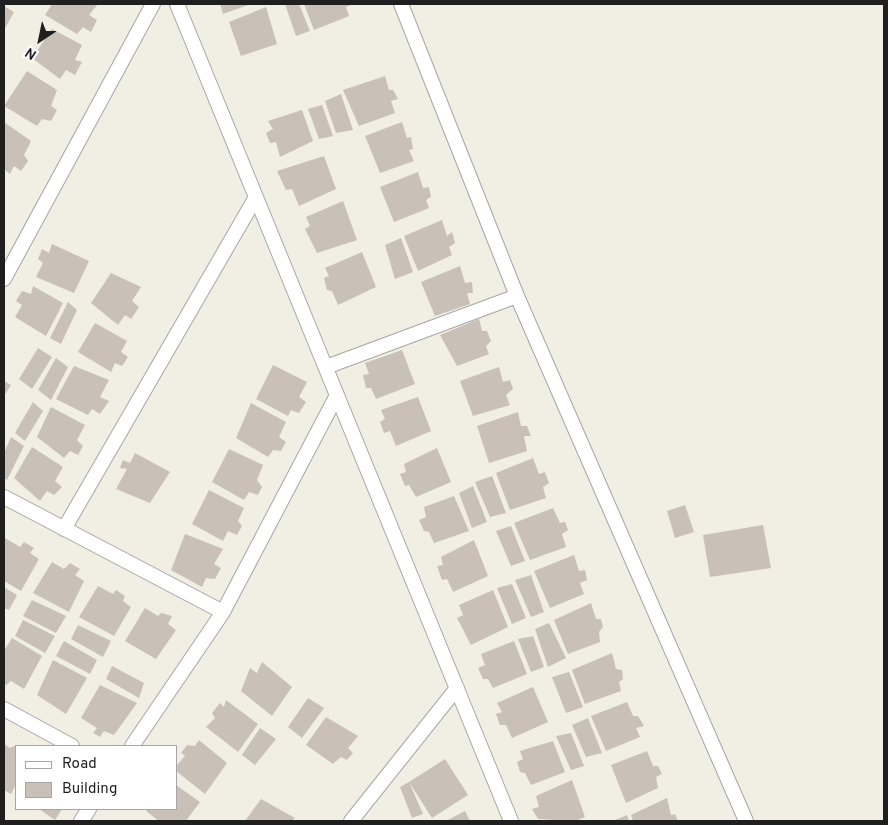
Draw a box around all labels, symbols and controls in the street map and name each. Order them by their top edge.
north arrow [15,15,65,65]
text: N [22,43,40,63]
legend [15,745,178,810]
text: Road [62,755,97,774]
text: Building [62,780,117,799]

